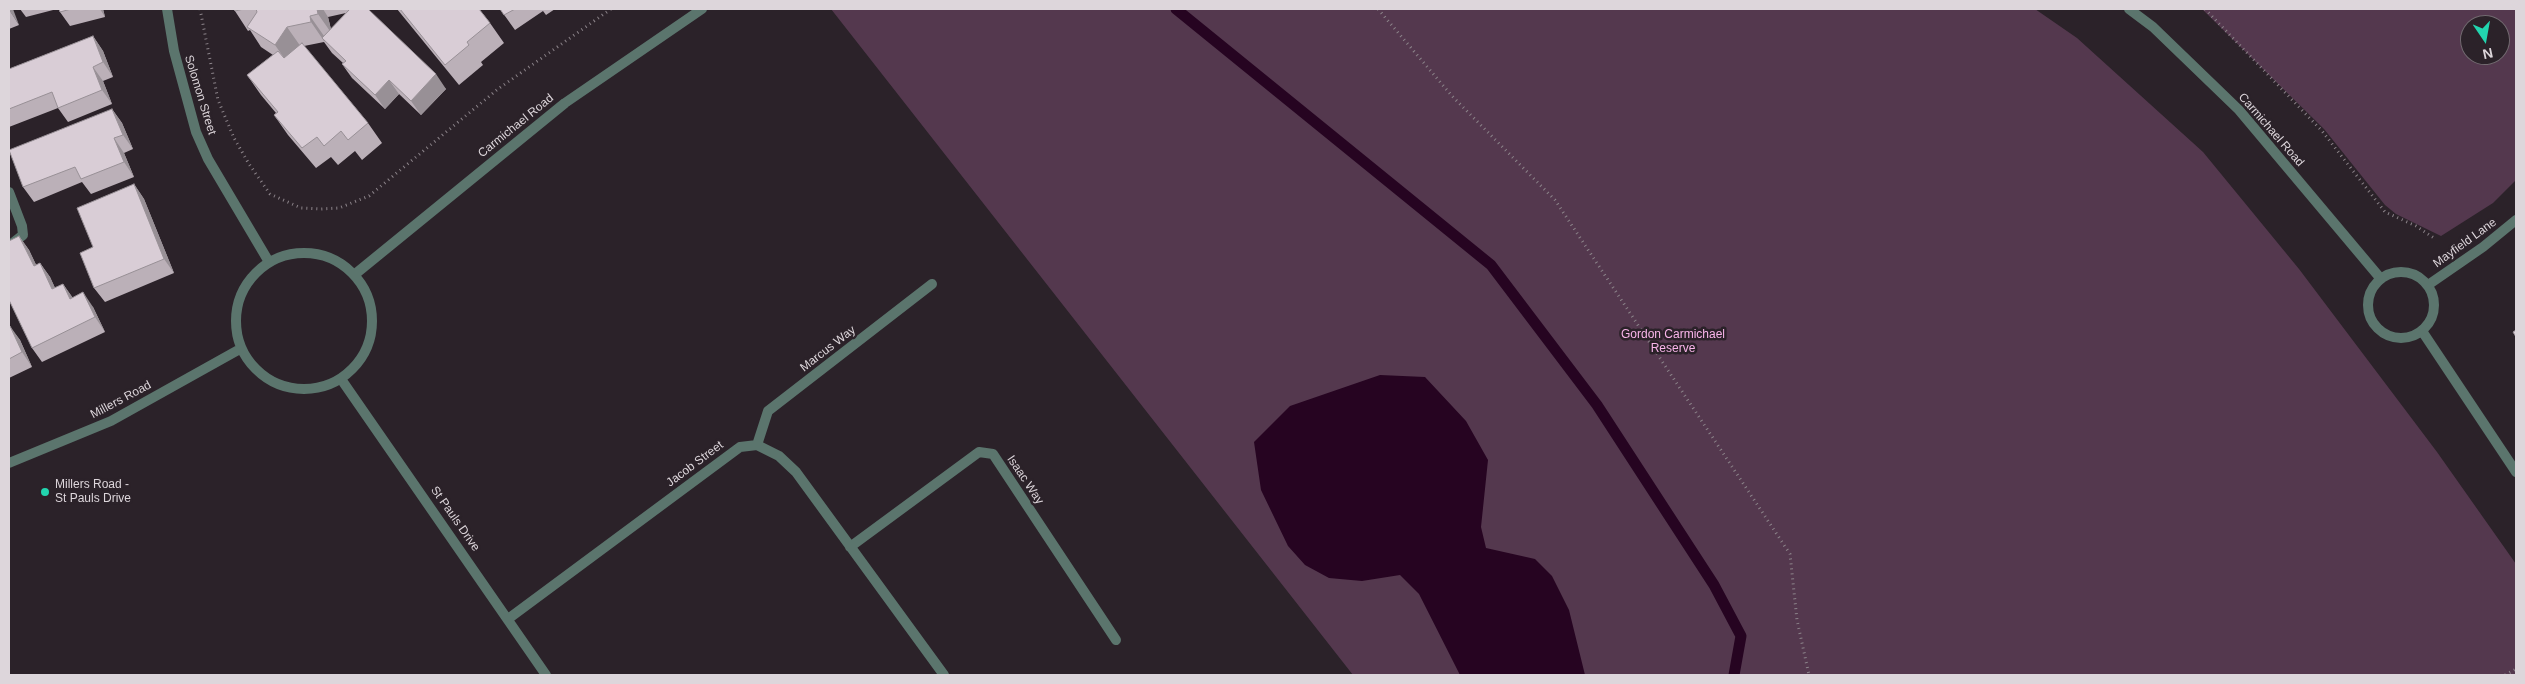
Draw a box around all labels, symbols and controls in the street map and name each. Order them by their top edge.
north arrow [2460,15,2510,65]
text: N [2481,45,2495,63]
street label: Solomon Street [181,53,219,137]
street label: Carmichael Road [2235,90,2307,170]
street label: Carmichael Road [475,91,557,161]
street label: Mayfield Lane [2431,215,2499,271]
street label: Marcus Way [797,323,859,375]
park label: Gordon Carmichael Reserve [1621,328,1725,356]
street label: Millers Road [88,378,154,422]
street label: Jacob Street [664,438,726,490]
street label: Isaac Way [1003,453,1047,507]
place label: Millers Road - St Pauls Drive [55,478,131,506]
street label: St Pauls Drive [427,484,483,554]
marker: Millers Road - St Pauls Drive [39,486,51,498]

